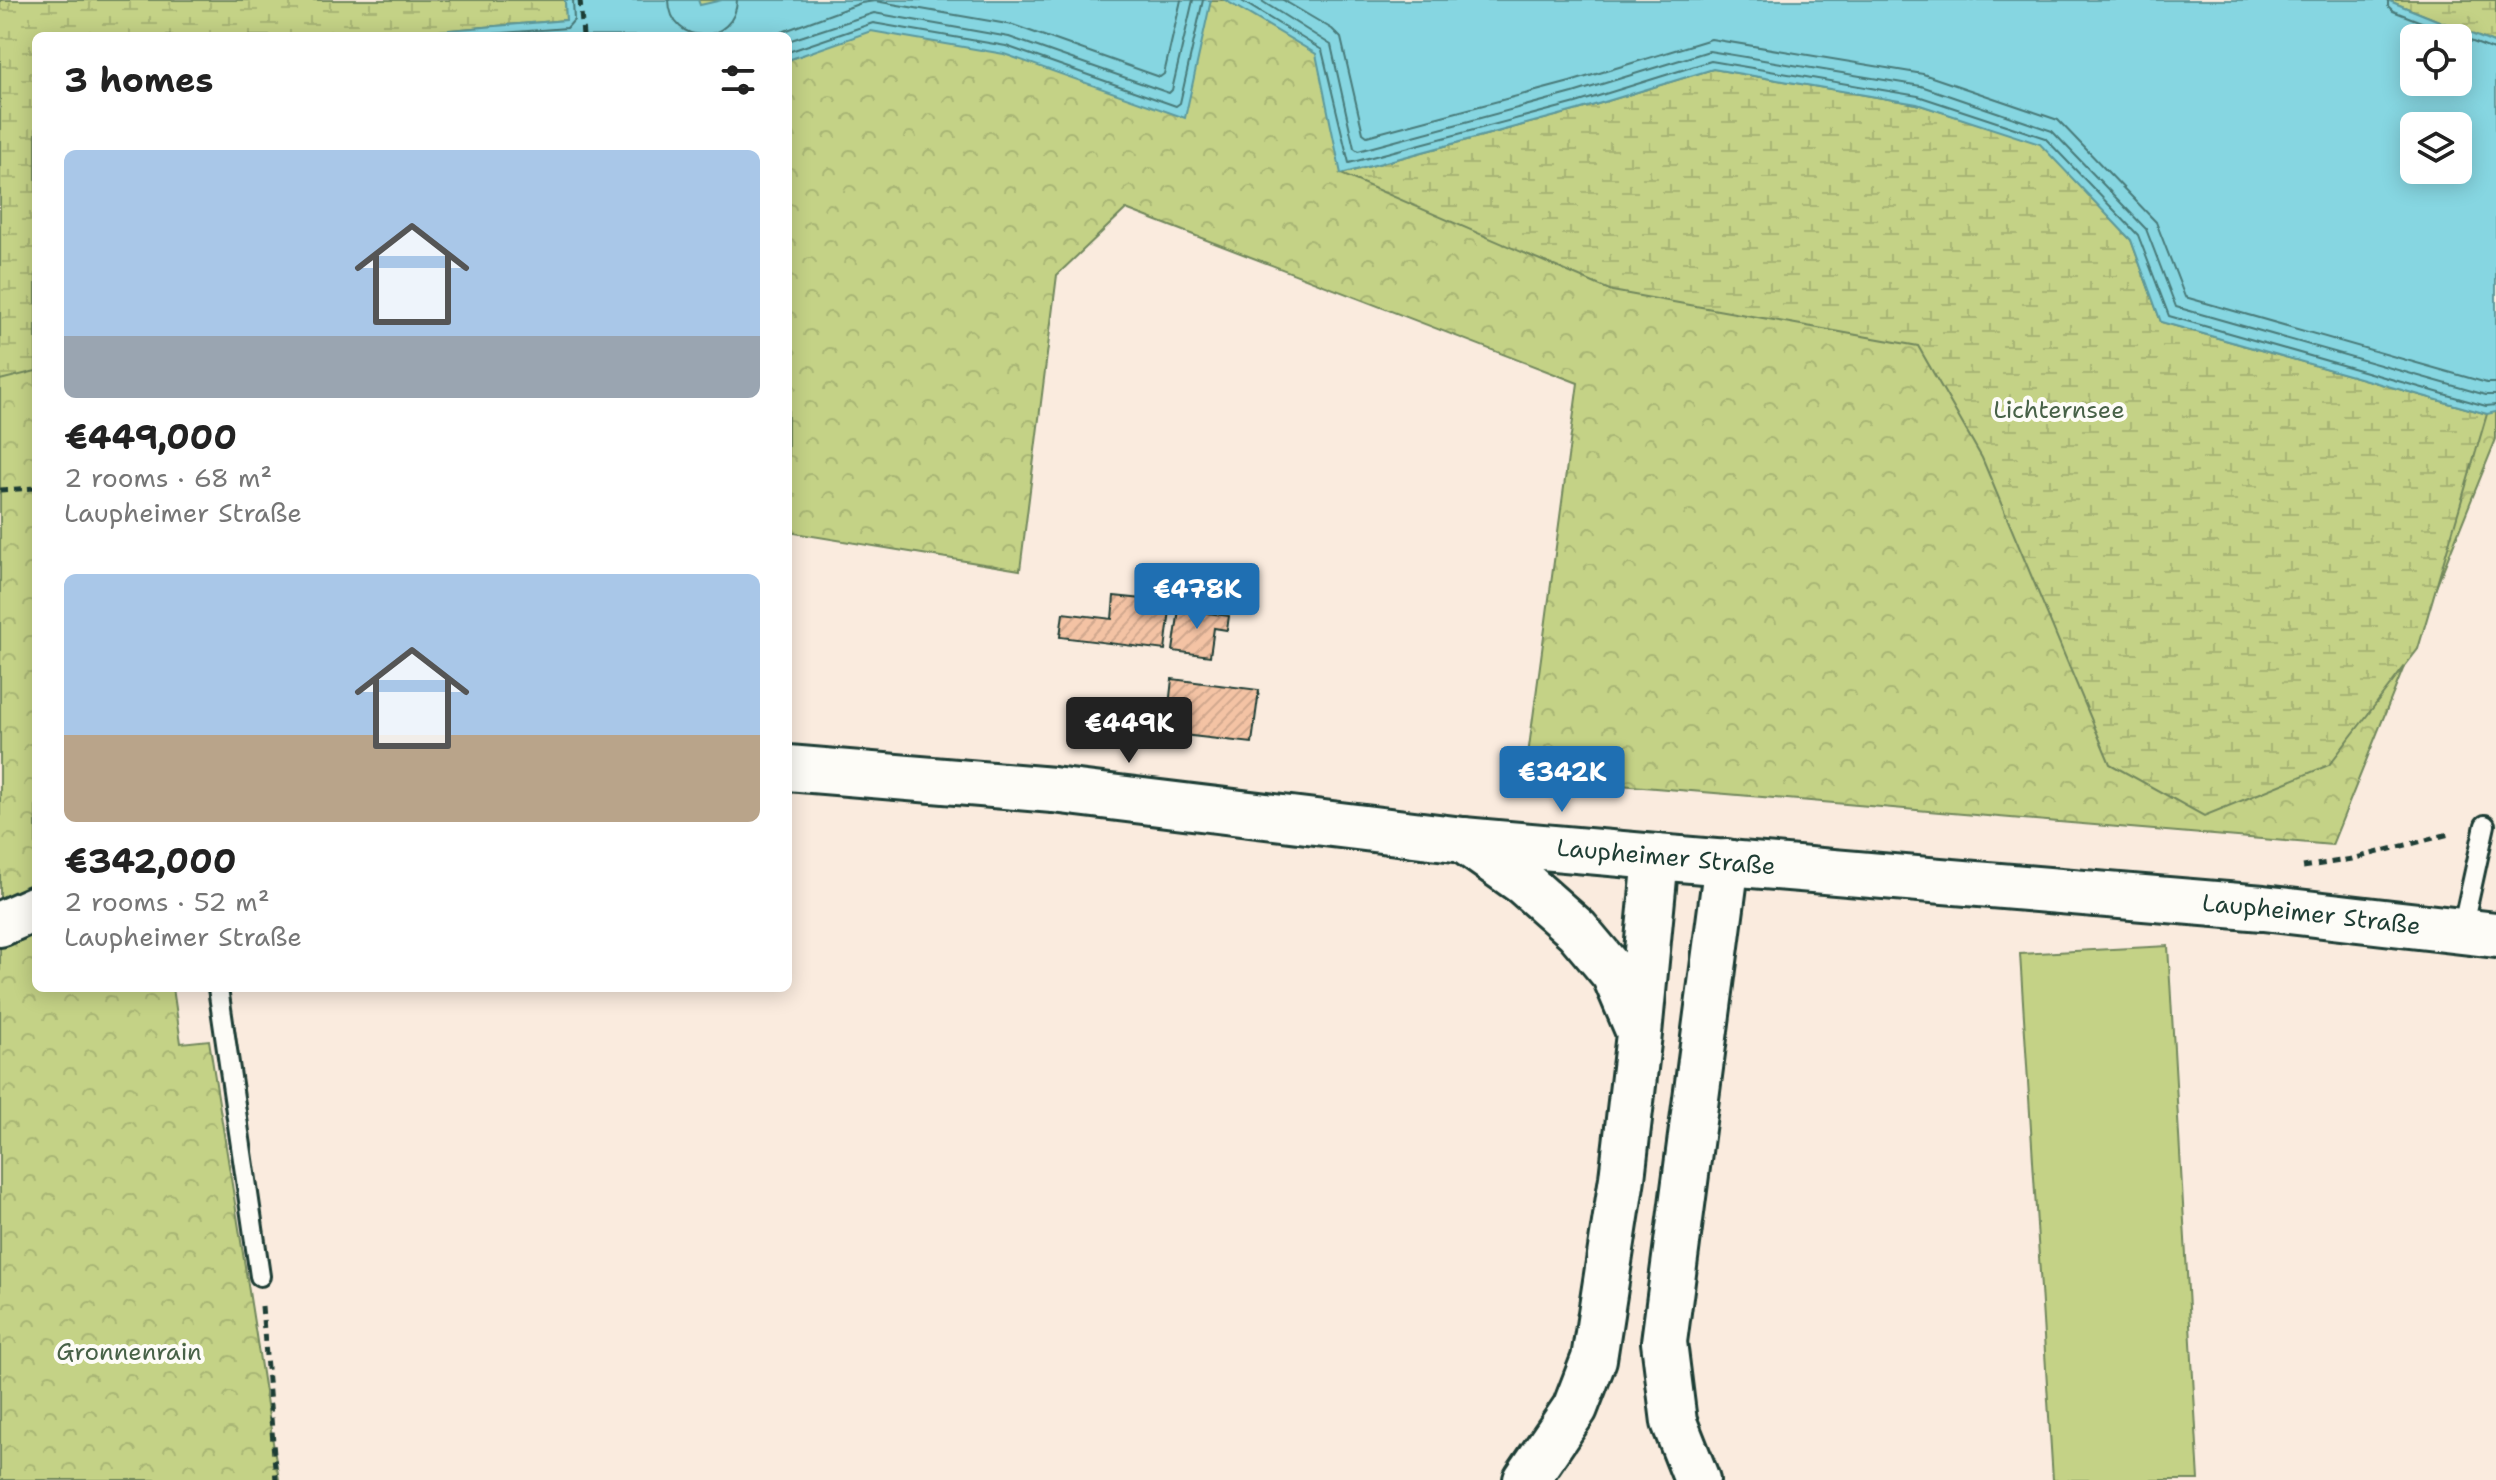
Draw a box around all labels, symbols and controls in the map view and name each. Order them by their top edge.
map controls [2400,24,2472,184]
button: locate [2400,24,2472,96]
text: 3 homes [64,57,213,103]
icon: filters [716,58,760,102]
button: layers [2400,112,2472,184]
icon: home [340,202,484,346]
park label: Lichternsee [1993,394,2125,426]
text: €449,000 [64,414,237,460]
text: 2 rooms · 68 m² [64,460,272,495]
text: Laupheimer Straße [64,495,302,530]
pin: €478K [1141,563,1253,631]
text: €478K [1152,571,1242,606]
icon: home [340,626,484,770]
pin: €449K [1073,697,1185,765]
text: €449K [1084,705,1174,740]
pin: €342K [1506,746,1618,814]
text: €342K [1518,754,1606,789]
street label: Laupheimer Straße [1555,831,1777,883]
text: €342,000 [64,838,236,884]
text: 2 rooms · 52 m² [64,884,270,919]
street label: Laupheimer Straße [2201,887,2423,942]
text: Laupheimer Straße [64,919,302,954]
park label: Gronnenrain [56,1336,202,1368]

